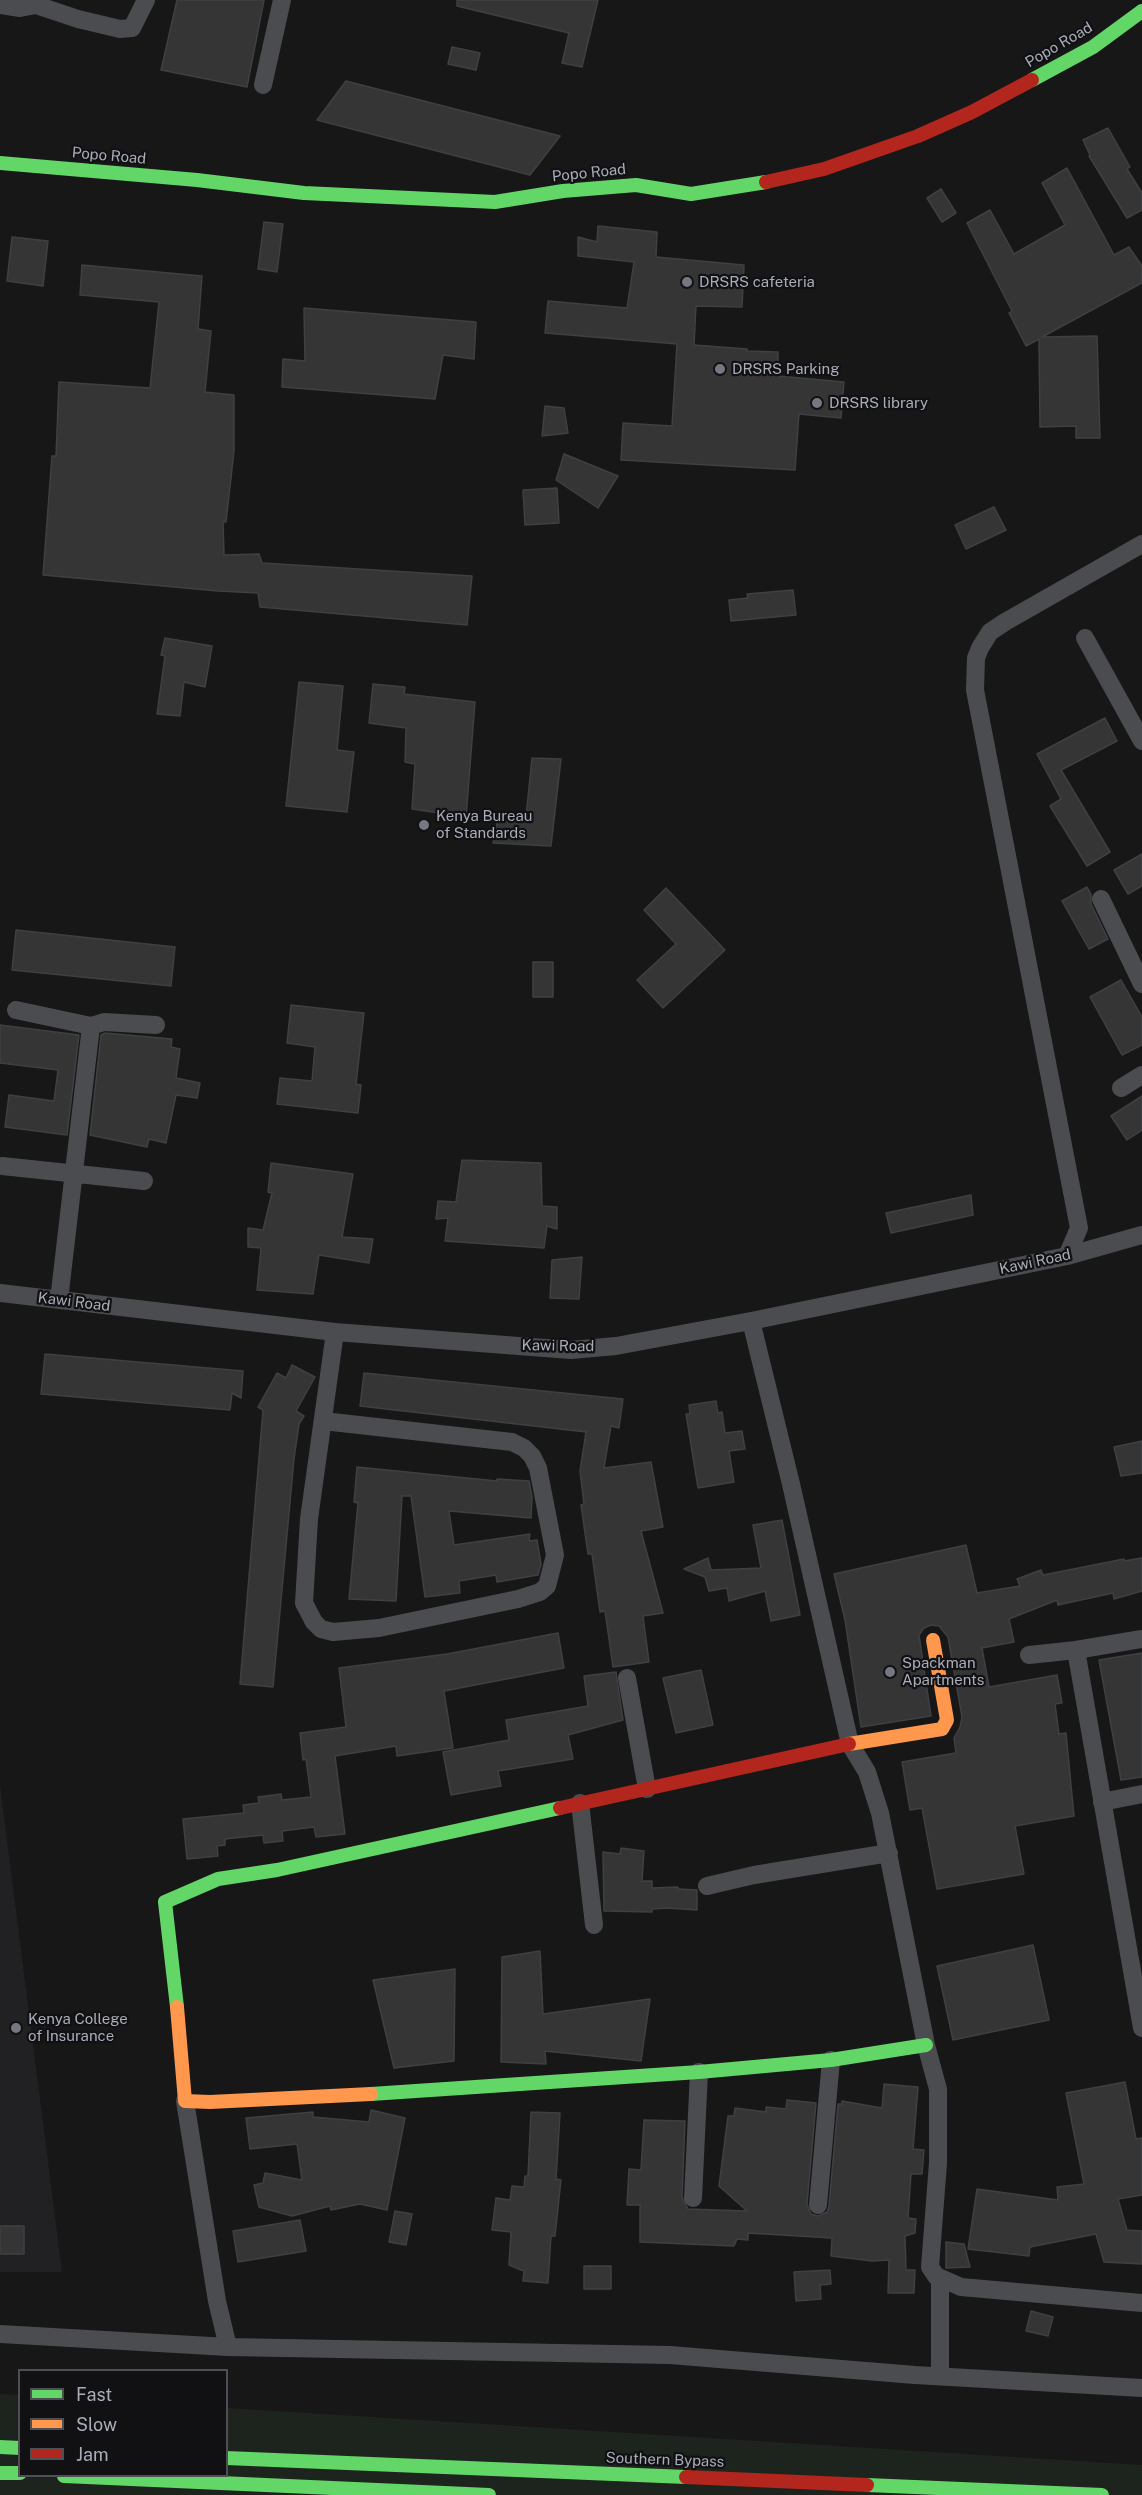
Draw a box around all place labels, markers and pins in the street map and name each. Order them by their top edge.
place label: DRSRS cafeteria [699,273,815,291]
marker: DRSRS cafeteria [680,275,694,289]
place label: DRSRS Parking [732,360,840,378]
marker: DRSRS Parking [713,362,727,376]
place label: DRSRS library [829,394,928,412]
marker: DRSRS library [810,396,824,410]
place label: Kenya Bureau of Standards [436,807,533,842]
marker: Kenya Bureau of Standards [417,818,431,832]
place label: Spackman Apartments [902,1654,984,1689]
marker: Spackman Apartments [883,1665,897,1679]
place label: Kenya College of Insurance [28,2010,128,2045]
marker: Kenya College of Insurance [9,2021,23,2035]

